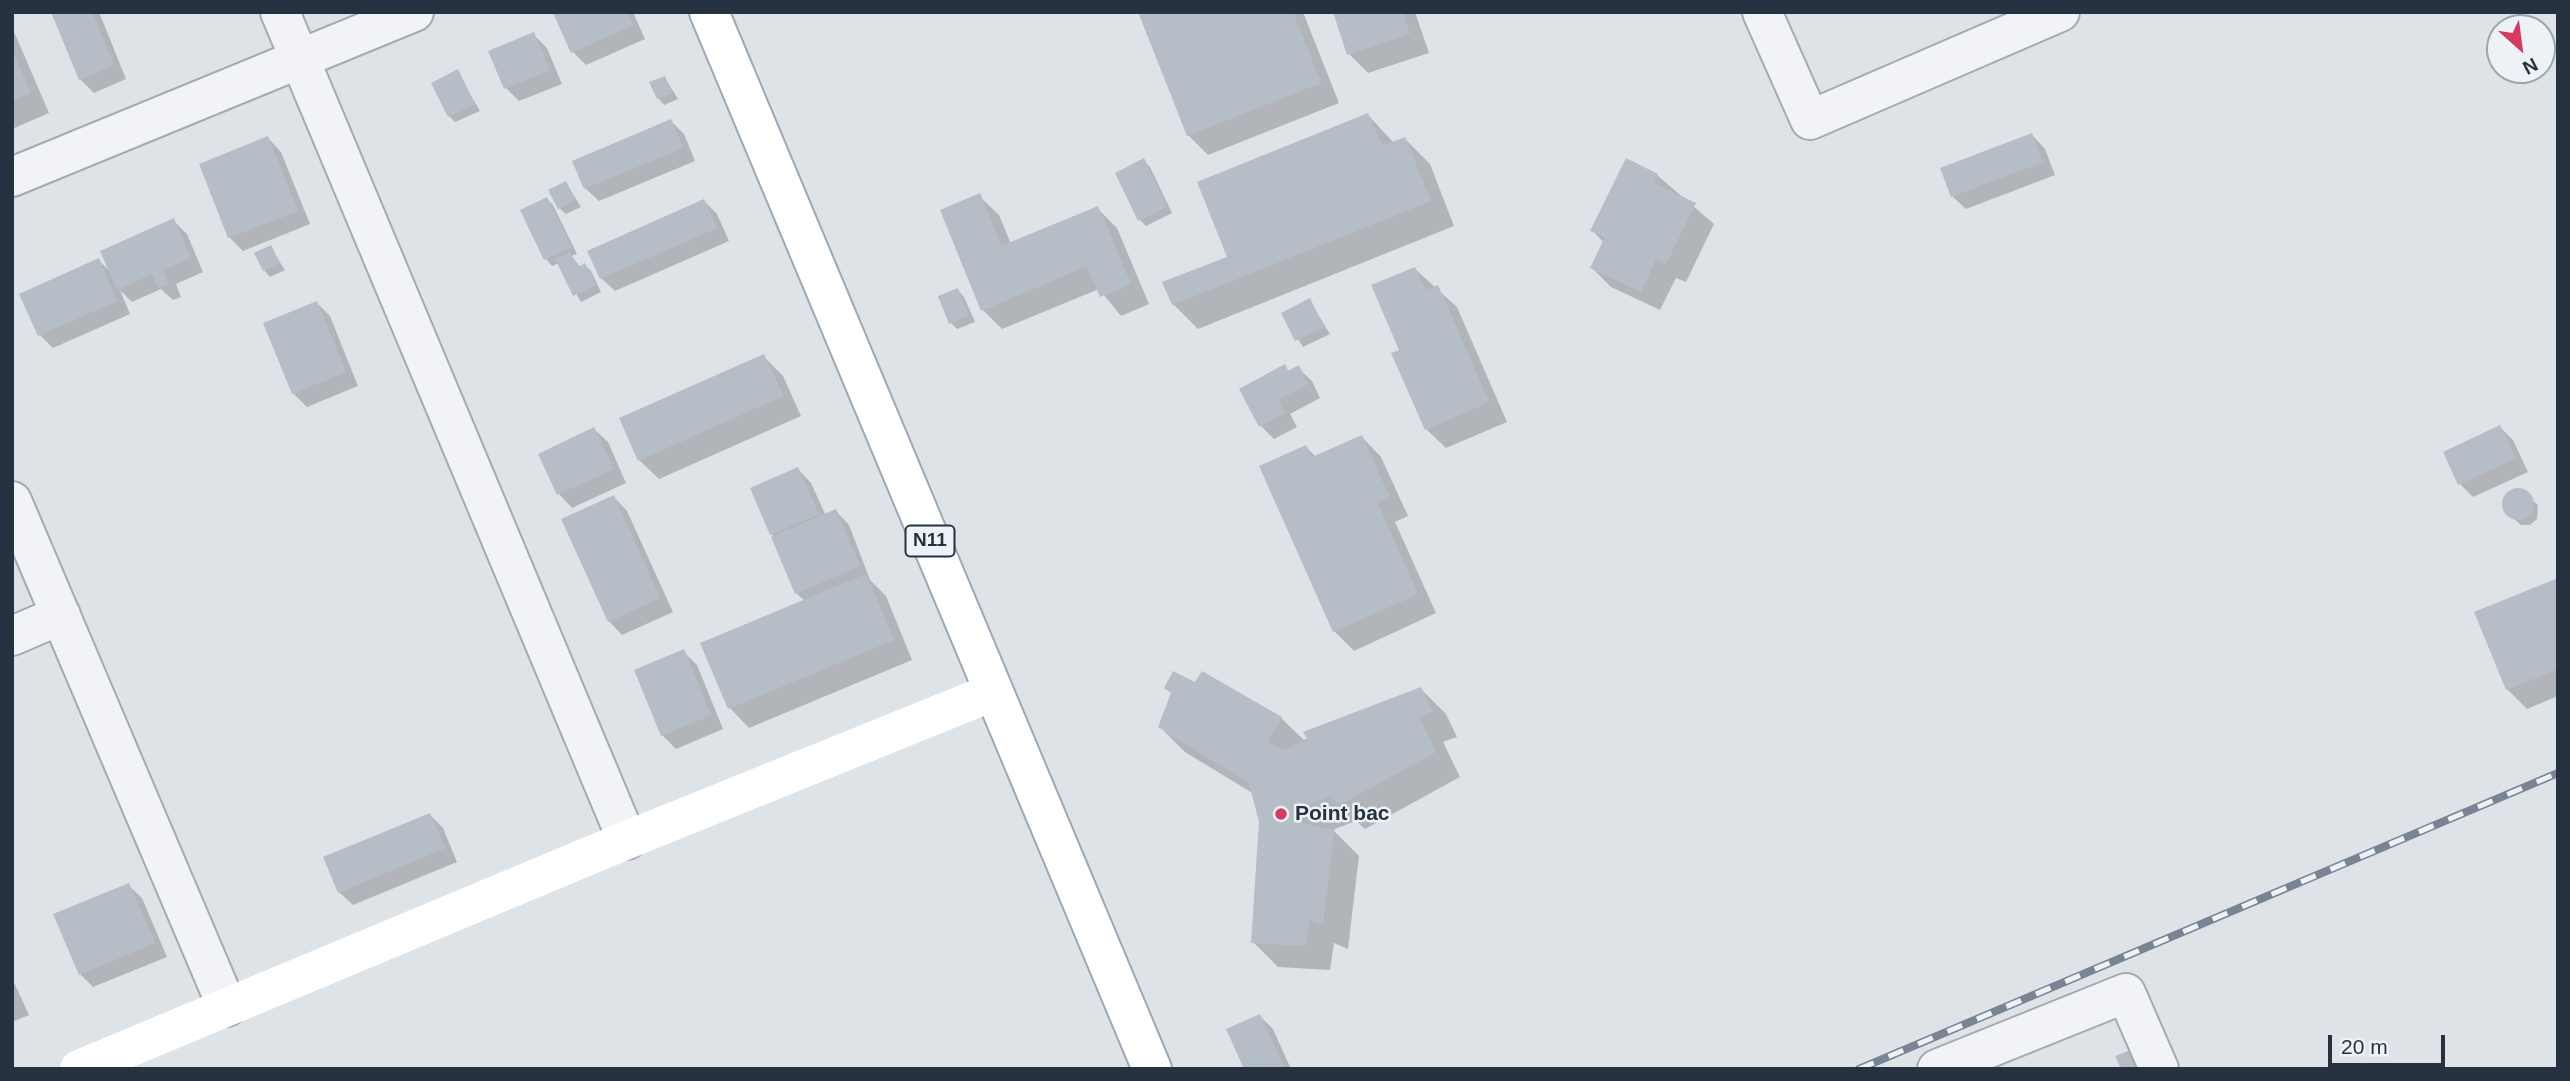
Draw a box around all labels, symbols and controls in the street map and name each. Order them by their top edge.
north arrow [2486,14,2556,84]
text: N [2519,54,2541,79]
road number: N11 [906,526,954,556]
place label: Point bac [1295,801,1390,827]
marker: Point bac [1273,806,1289,822]
scale bar [2332,1021,2449,1066]
text: 20 m [2341,1035,2388,1058]

